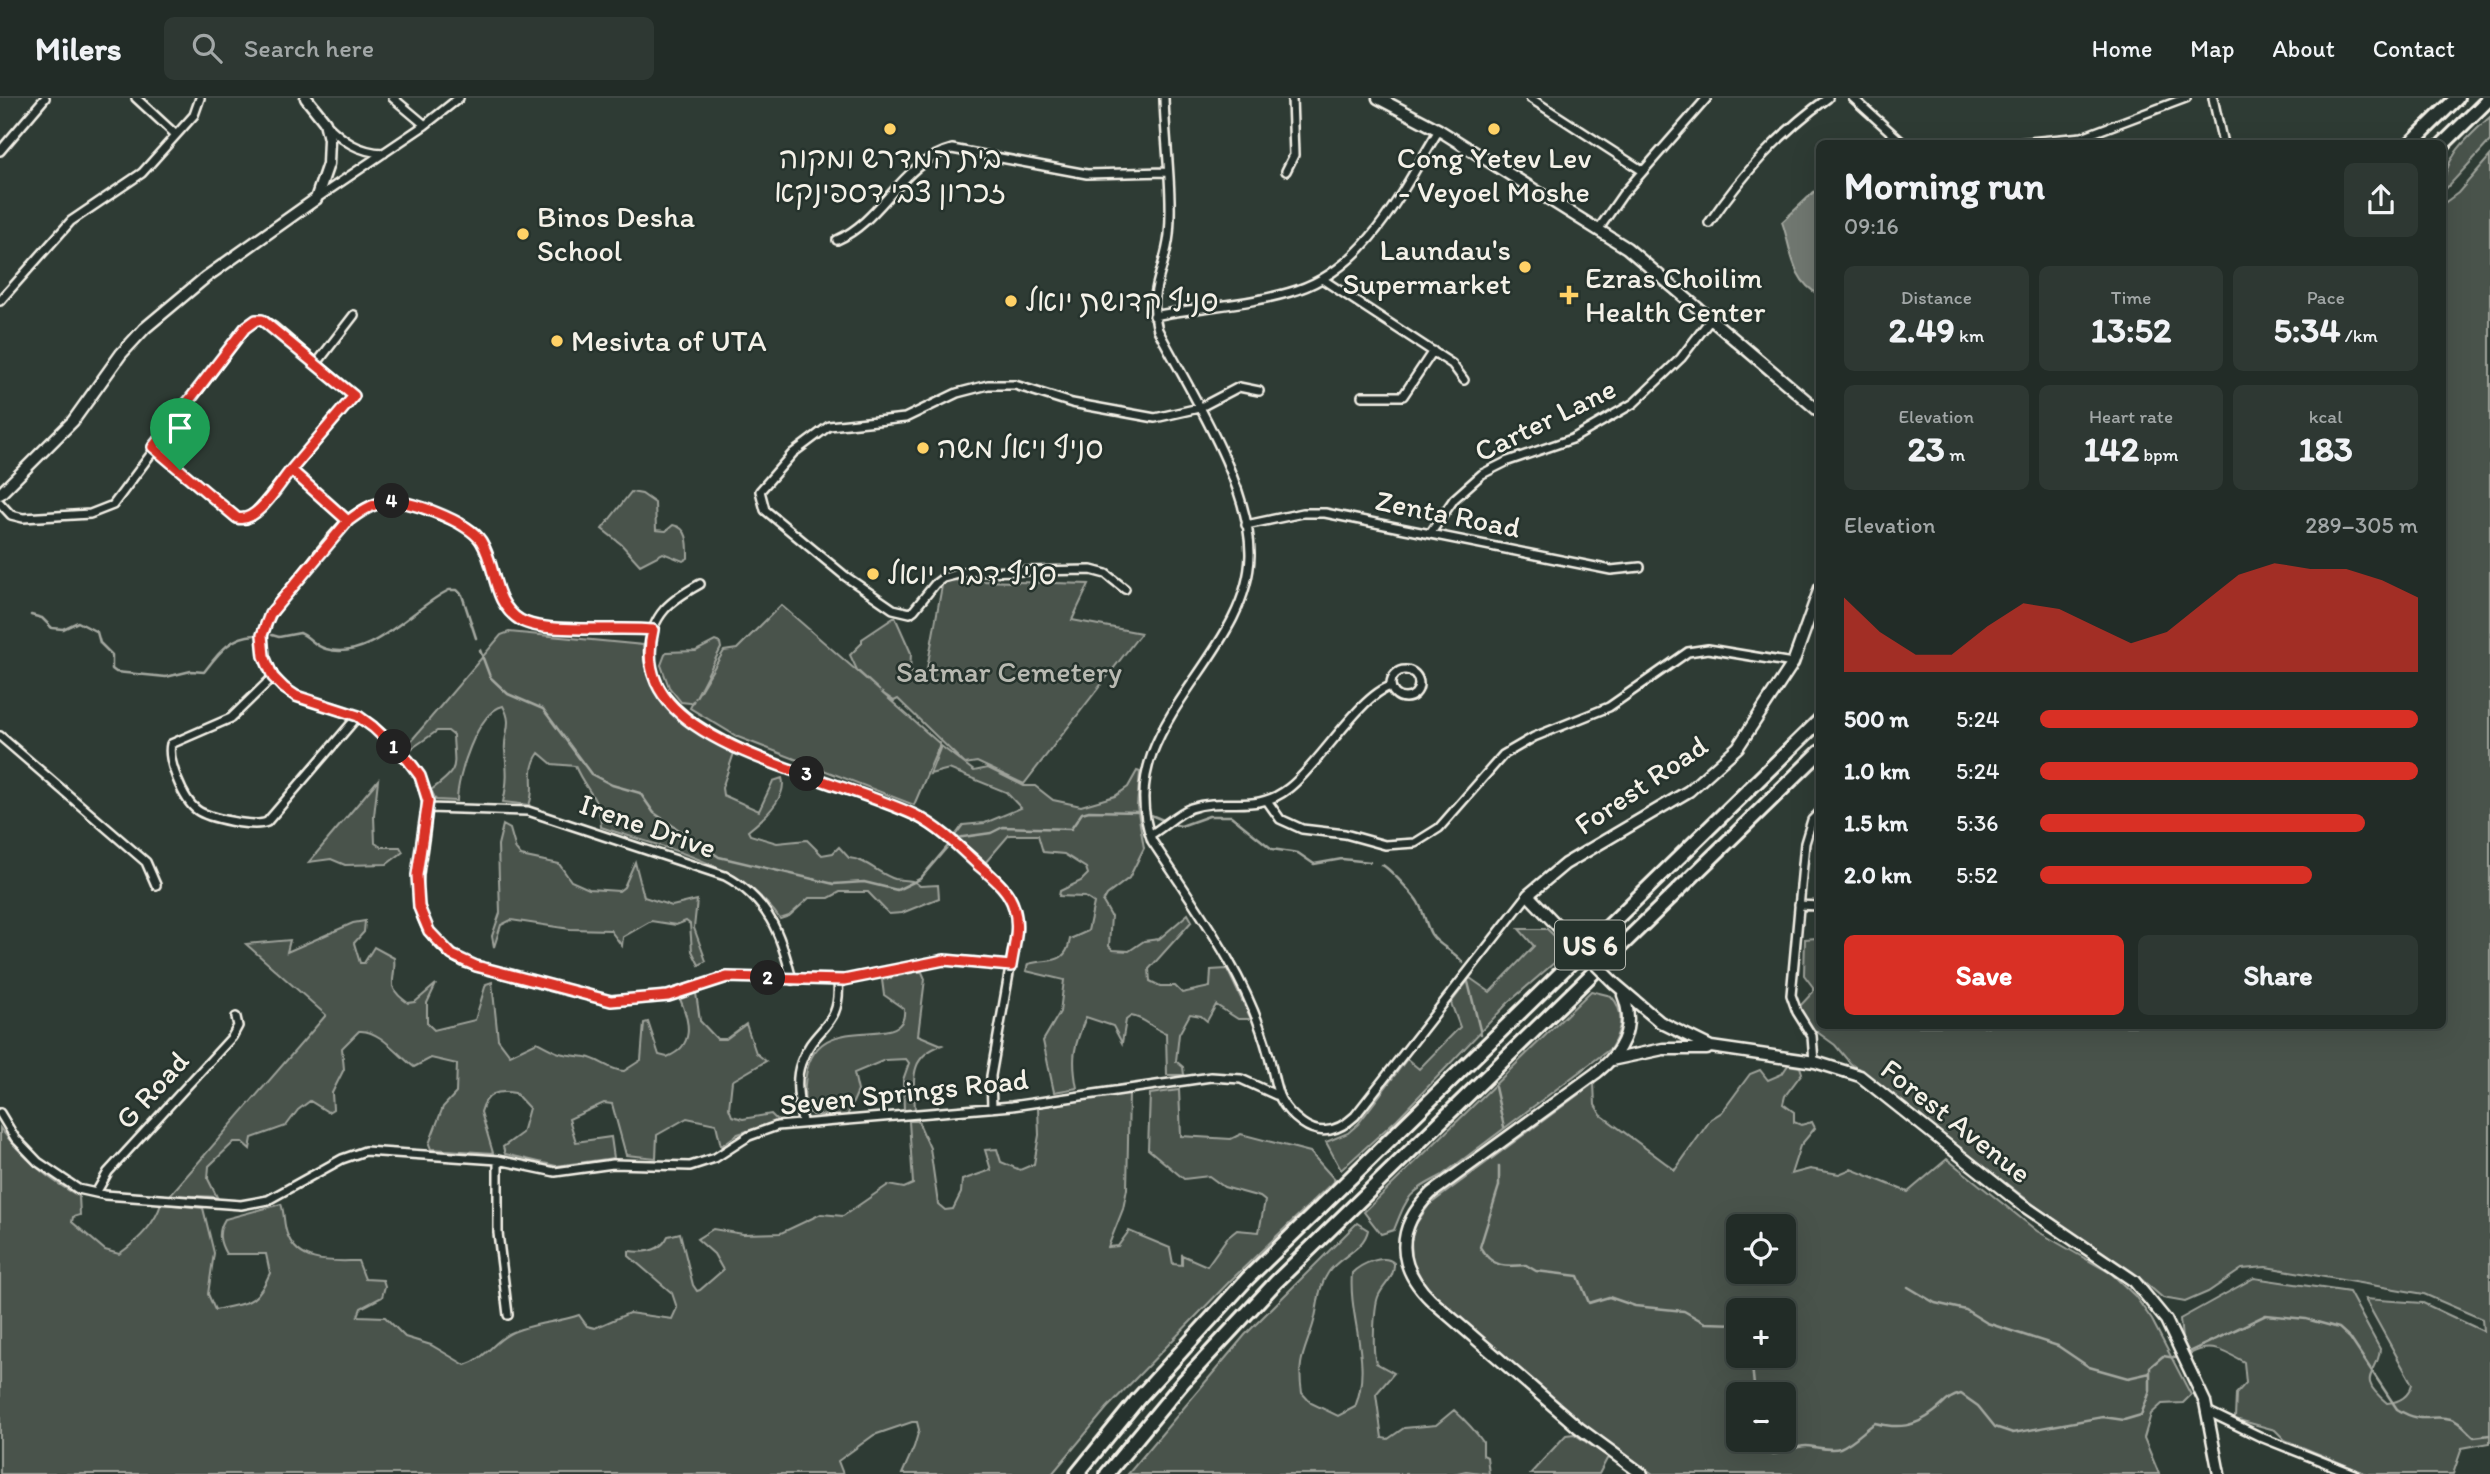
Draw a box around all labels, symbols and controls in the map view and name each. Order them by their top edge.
search box [164,17,654,80]
text: Milers [35,29,122,68]
icon: search [188,29,226,67]
text: Search here [244,32,374,64]
text: Home [2092,34,2152,63]
text: Map [2190,34,2234,63]
text: About [2272,34,2335,63]
text: Contact [2373,34,2455,63]
marker: בית המדרש ומקוה זכרון צבי דספינקא [882,121,898,137]
marker: Cong Yetev Lev - Veyoel Moshe [1486,121,1502,137]
place label: בית המדרש ומקוה זכרון צבי דספינקא [774,139,1006,211]
place label: Cong Yetev Lev - Veyoel Moshe [1397,139,1591,210]
text: Morning run [1844,163,2045,209]
button: share [2344,163,2418,237]
place label: Binos Desha School [537,198,695,269]
text: 09:16 [1844,212,1899,240]
marker: Binos Desha School [515,226,531,242]
place label: Laundau's Supermarket [1342,231,1511,302]
marker: Laundau's Supermarket [1517,259,1533,275]
place label: Ezras Choilim Health Center [1585,259,1765,330]
place label: סניף קדושת יואל [1025,282,1219,320]
marker: Ezras Choilim Health Center [1559,285,1579,305]
text: Distance [1901,286,1972,309]
text: Time [2111,286,2151,309]
text: Pace [2307,286,2345,309]
marker: סניף קדושת יואל [1003,293,1019,309]
text: 2.49 [1888,309,1955,351]
text: 13:52 [2091,309,2171,351]
text: 5:34 [2273,309,2340,351]
place label: Mesivta of UTA [571,322,767,359]
text: km [1955,324,1984,347]
text: /km [2340,324,2378,347]
marker: Mesivta of UTA [549,333,565,349]
street label: Carter Lane [1468,369,1622,470]
pin [150,398,210,470]
text: Elevation [1899,405,1974,428]
text: Heart rate [2089,405,2173,428]
text: kcal [2309,405,2343,428]
icon: arrive [161,409,199,447]
text: 23 [1907,428,1945,470]
text: 142 [2083,428,2139,470]
text: 183 [2298,428,2353,470]
place label: סניף ויאל משה [937,429,1104,466]
marker: סניף ויאל משה [915,440,931,456]
text: m [1945,443,1965,466]
text: bpm [2139,443,2179,466]
street label: Zenta Road [1372,481,1524,546]
pin: 4 [374,484,410,518]
text: 4 [386,489,397,512]
text: Elevation [1844,511,1935,539]
text: 289–305 m [2305,511,2418,539]
place label: סניף דברי יואל [887,555,1057,592]
marker: סניף דברי יואל [865,566,881,582]
park label: Satmar Cemetery [896,653,1122,690]
text: 500 m [1844,705,1909,733]
text: 5:24 [1956,705,2000,733]
street label: Forest Road [1567,726,1715,843]
pin: 1 [376,730,412,764]
text: 1 [389,735,398,758]
pin: 3 [790,756,824,792]
text: 1.0 km [1844,757,1910,785]
text: 5:24 [1956,757,2000,785]
text: 3 [801,762,812,785]
street label: Irene Drive [575,785,721,866]
text: 1.5 km [1844,809,1908,837]
text: 5:36 [1956,809,1998,837]
text: 2.0 km [1844,861,1912,889]
text: 5:52 [1956,861,1998,889]
road number: US 6 [1555,920,1625,970]
button: Save [1844,935,2124,1015]
button: Share [2138,935,2418,1015]
pin: 2 [750,960,786,996]
text: 2 [763,966,773,989]
street label: G Road [107,1043,197,1137]
street label: Forest Avenue [1873,1050,2039,1191]
street label: Seven Springs Road [778,1060,1030,1123]
map controls [1726,1214,1796,1452]
button: locate [1726,1214,1796,1284]
button: + [1726,1298,1796,1368]
button: − [1726,1382,1796,1452]

